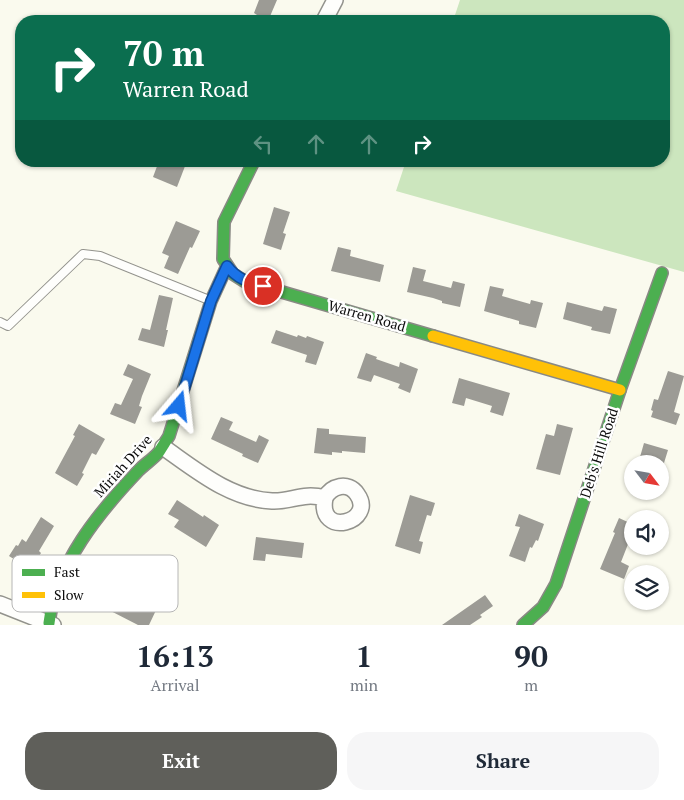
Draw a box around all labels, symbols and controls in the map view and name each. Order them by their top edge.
text: 70 m [123,30,204,76]
icon: right [40,35,105,100]
text: Warren Road [123,74,249,103]
icon: left [249,130,277,158]
icon: ahead [302,130,330,158]
icon: ahead [355,130,383,158]
icon: right [408,130,436,158]
pin [242,265,284,307]
icon: arrive [249,272,277,300]
street label: Warren Road [326,295,408,336]
position arrow [152,379,204,431]
street label: Deb's Hill Road [575,405,622,500]
street label: Miriah Drive [89,430,156,501]
north arrow [624,455,669,500]
map controls [624,455,669,610]
button: sound [624,510,669,555]
legend [12,555,178,612]
text: Fast [54,562,81,581]
button: layers [624,565,669,610]
text: Slow [54,585,84,604]
text: 16:13 [136,636,214,676]
text: 1 [356,636,373,676]
text: 90 [514,636,548,676]
text: Arrival [150,674,200,696]
text: min [350,674,378,696]
text: m [524,674,538,696]
button: Exit [25,732,337,790]
button: Share [347,732,659,790]

